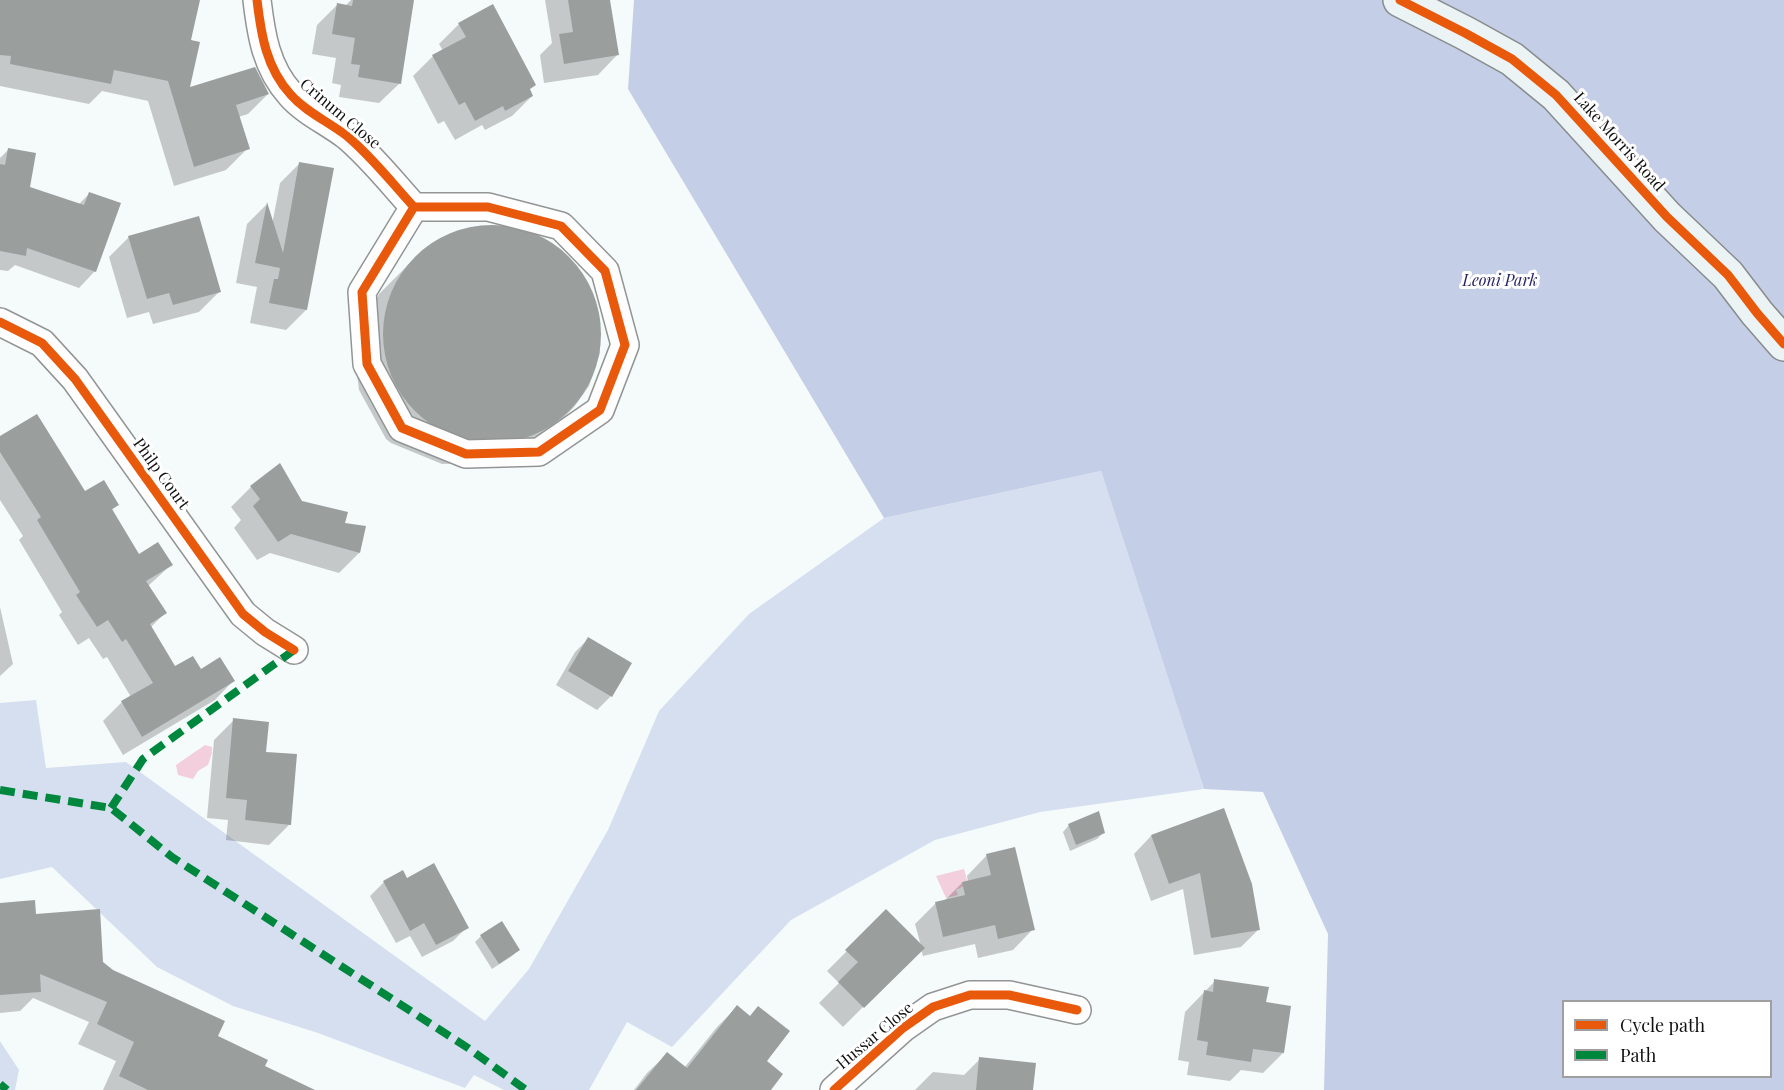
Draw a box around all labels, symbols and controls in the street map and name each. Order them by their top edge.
street label: Crinum Close [296,75,384,153]
street label: Lake Morris Road [1569,89,1669,195]
park label: Leoni Park [1463,271,1537,291]
street label: Philp Court [129,435,193,513]
street label: Hussar Close [833,998,917,1074]
legend [1562,1000,1772,1078]
text: Cycle path [1620,1013,1705,1037]
text: Path [1620,1043,1656,1067]

